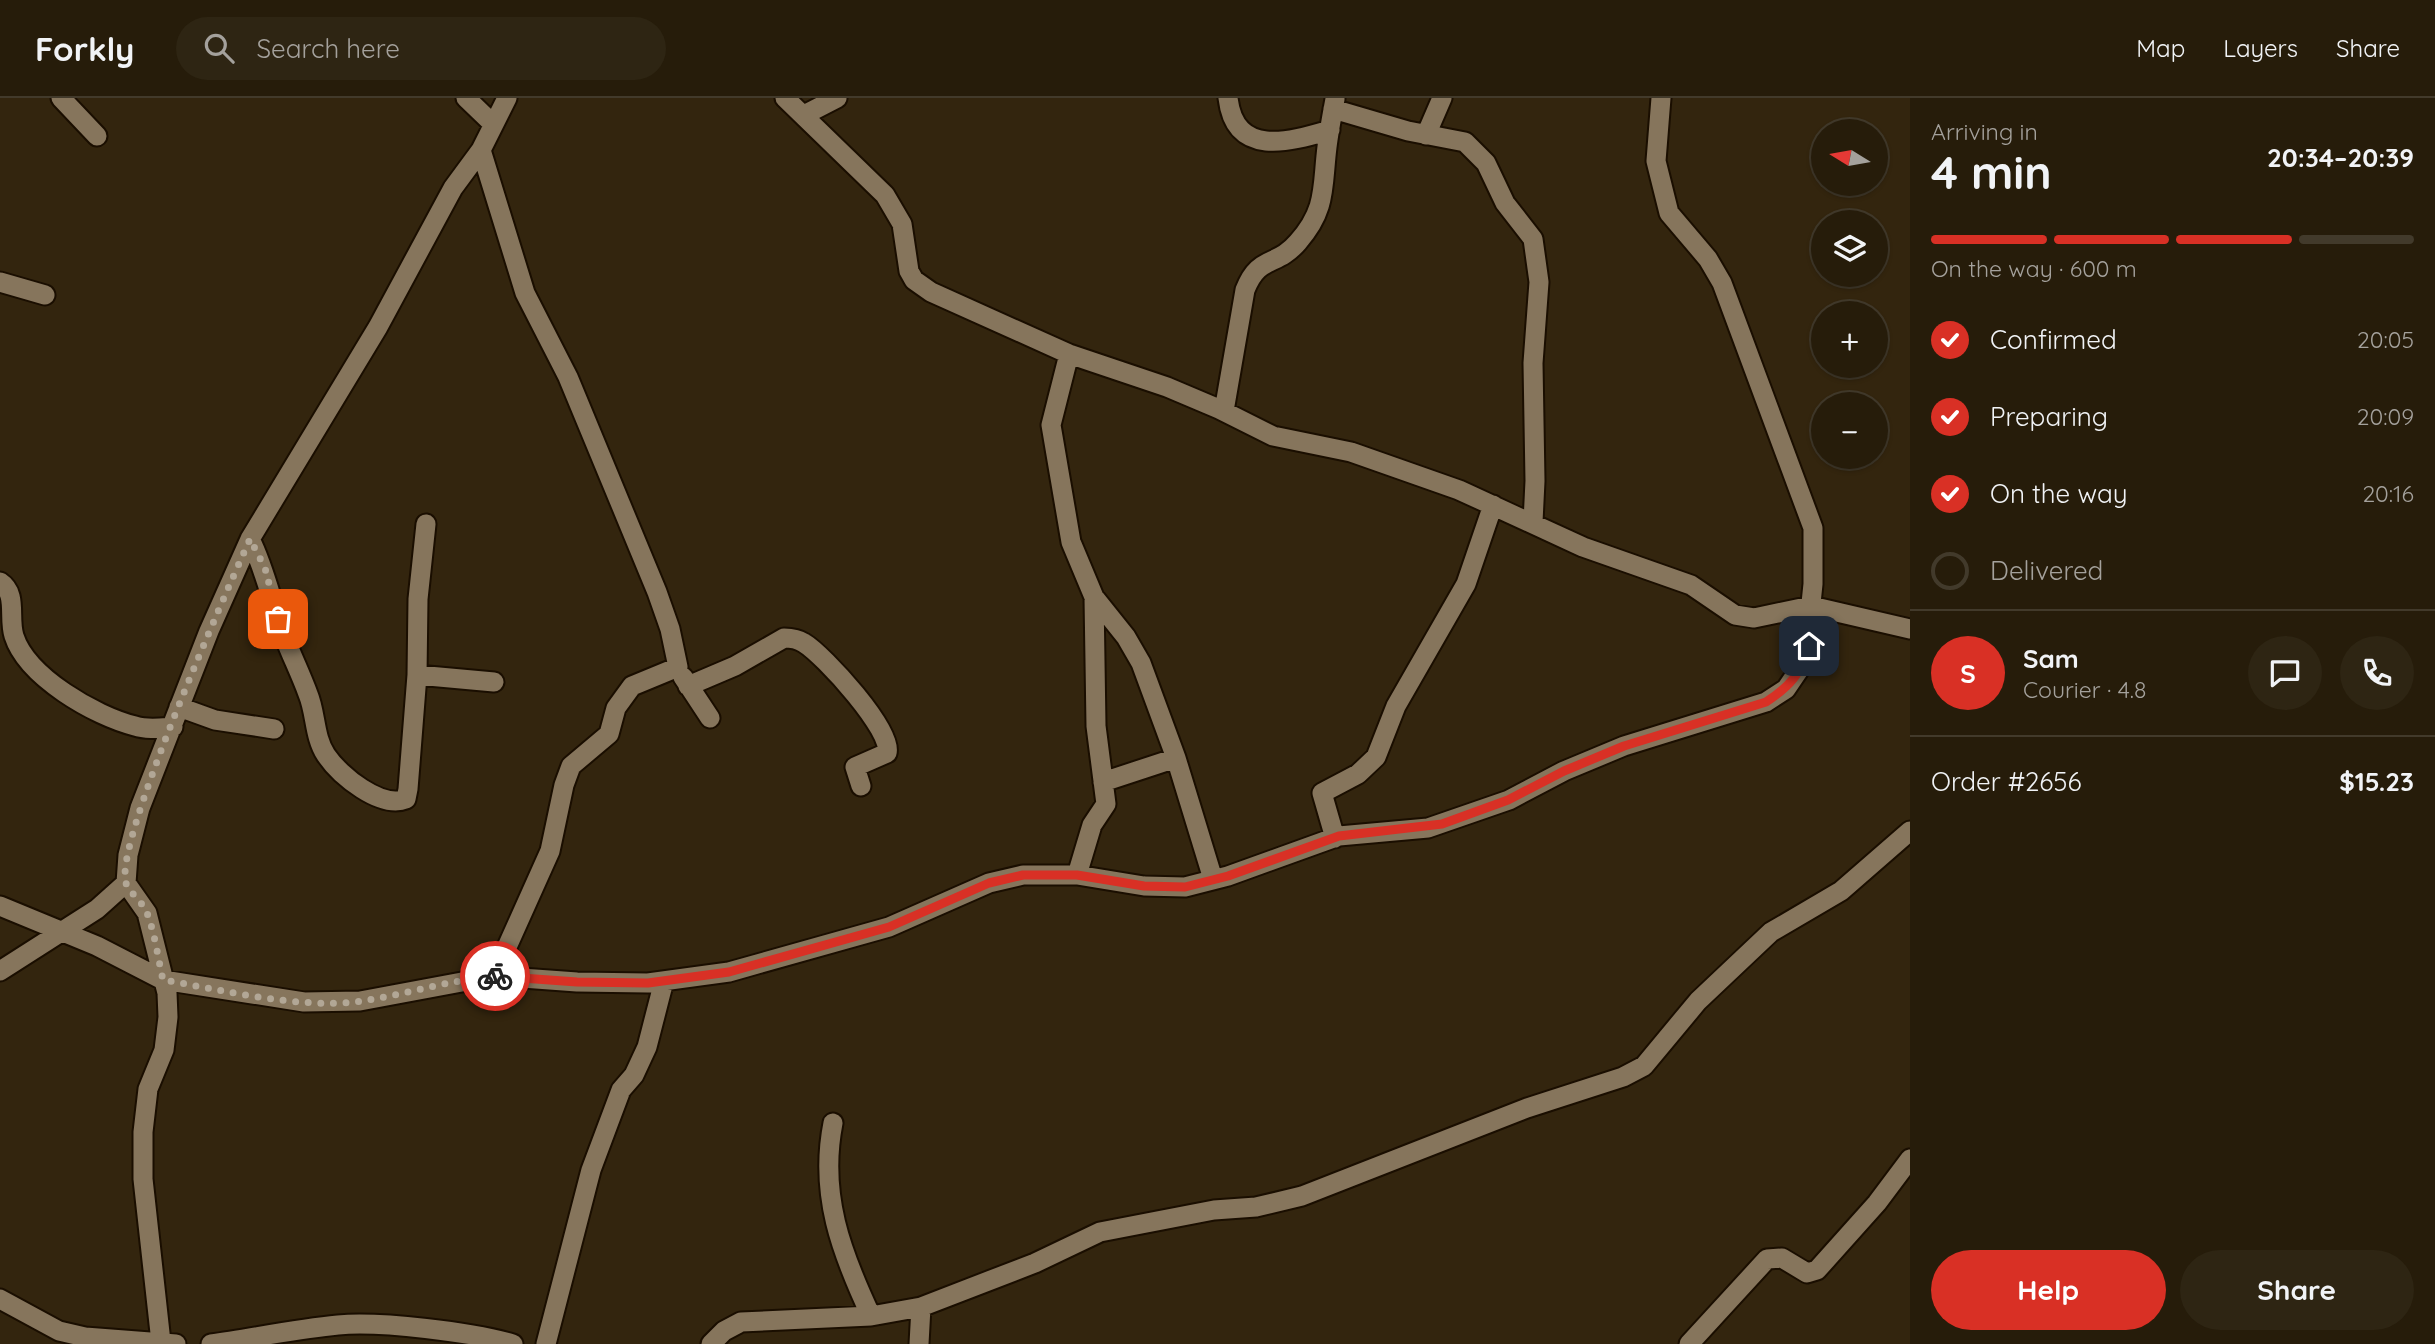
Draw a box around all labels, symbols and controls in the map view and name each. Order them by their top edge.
search box [176,17,666,80]
text: Forkly [35,28,134,69]
icon: search [200,29,238,67]
text: Search here [256,32,400,65]
text: Map [2136,33,2185,63]
text: Layers [2223,33,2298,63]
text: Share [2336,33,2400,63]
text: Arriving in [1931,117,2038,146]
north arrow [1811,119,1888,196]
map controls [1811,119,1888,469]
text: 20:34–20:39 [2267,141,2414,174]
text: 4 min [1931,143,2052,201]
button: layers [1811,210,1888,287]
text: On the way · 600 m [1931,254,2137,283]
button: + [1811,301,1888,378]
icon: check [1931,321,1969,359]
text: Confirmed [1990,323,2117,356]
text: 20:05 [2357,325,2414,354]
button: − [1811,392,1888,469]
icon: check [1931,398,1969,436]
text: Preparing [1990,400,2108,433]
text: 20:09 [2357,402,2414,431]
icon: check [1931,475,1969,513]
text: On the way [1990,477,2128,510]
text: 20:16 [2362,479,2414,508]
text: Delivered [1990,554,2103,587]
pin [248,589,308,649]
icon: bag [259,600,297,638]
pin [1779,616,1839,676]
icon: home [1790,627,1828,665]
button: chat [2248,636,2322,710]
button: phone [2340,636,2414,710]
text: Sam [2023,642,2079,675]
text: S [1960,657,1976,690]
text: Courier · 4.8 [2023,675,2146,704]
text: Order #2656 [1931,765,2081,798]
text: $15.23 [2339,765,2414,798]
courier [460,941,530,1011]
icon: bike [476,957,514,995]
button: Help [1931,1250,2166,1330]
button: Share [2180,1250,2414,1330]

